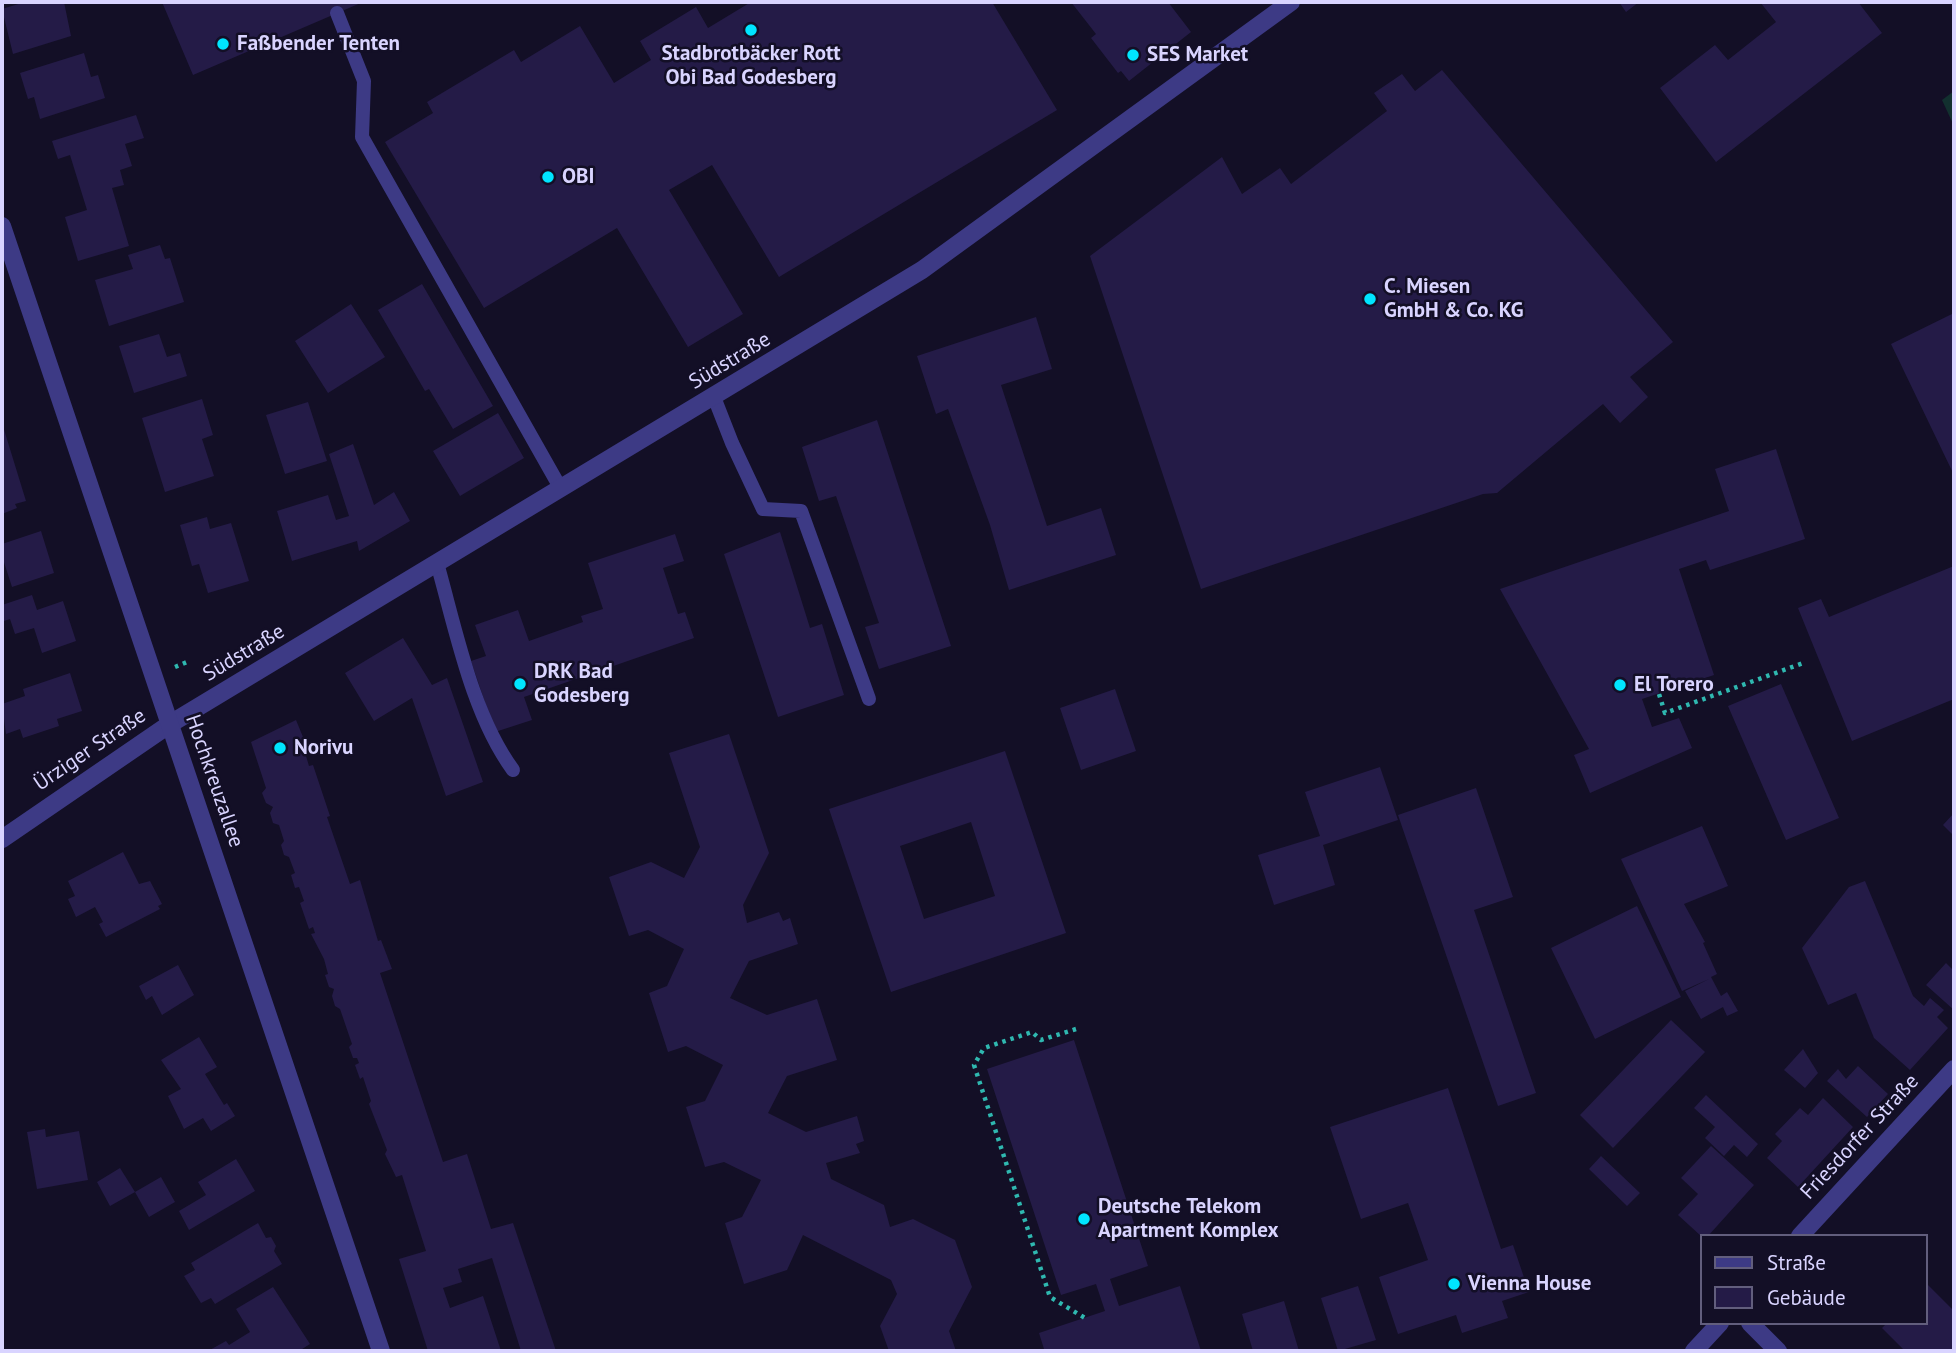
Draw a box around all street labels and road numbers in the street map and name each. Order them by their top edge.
street label: Südstraße [685,327,775,395]
street label: Südstraße [199,619,289,687]
street label: Ürziger Straße [29,703,151,797]
street label: Hochkreuzallee [180,711,248,851]
street label: Friesdorfer Straße [1796,1069,1924,1205]

